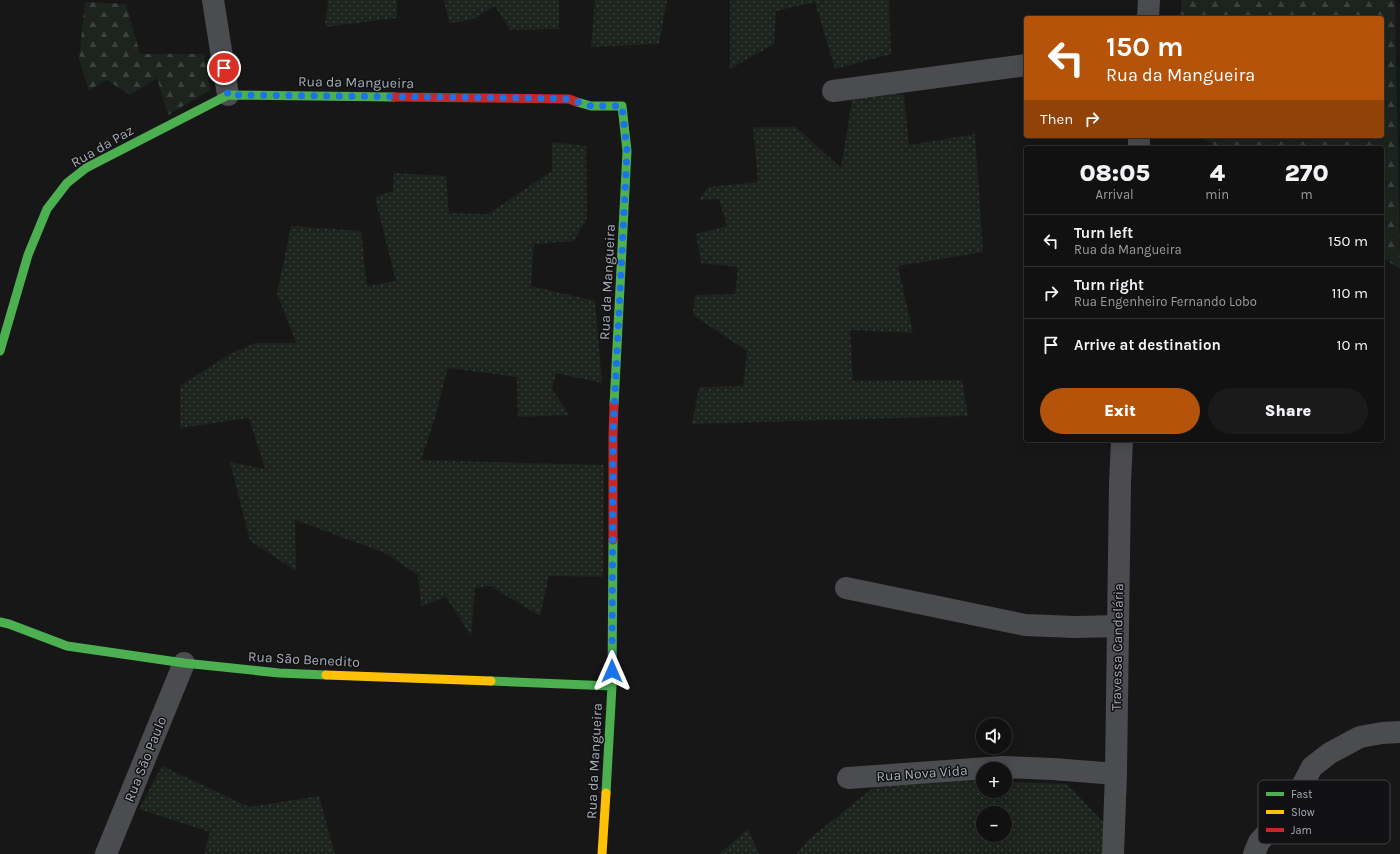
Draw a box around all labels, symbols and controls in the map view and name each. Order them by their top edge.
text: 150 m [1106,30,1184,63]
icon: left [1040,32,1092,84]
pin [207,51,241,85]
icon: arrive [213,57,235,79]
text: Rua da Mangueira [1106,64,1255,86]
street label: Rua da Mangueira [298,73,414,92]
icon: right [1081,108,1103,130]
text: Then [1040,110,1073,128]
street label: Rua da Paz [68,122,137,171]
text: 08:05 [1079,159,1150,187]
text: 4 [1210,159,1225,187]
text: 270 [1285,159,1329,187]
text: Arrival [1096,187,1134,202]
text: min [1205,187,1229,202]
text: m [1300,187,1313,202]
street label: Rua da Mangueira [596,224,619,340]
text: Turn left [1074,224,1133,242]
icon: left [1040,230,1062,252]
text: 150 m [1328,232,1368,250]
text: Rua da Mangueira [1074,242,1182,257]
text: Turn right [1074,276,1144,294]
icon: right [1040,282,1062,304]
text: 110 m [1332,284,1368,302]
text: Rua Engenheiro Fernando Lobo [1074,294,1257,309]
icon: arrive [1040,334,1062,356]
text: Arrive at destination [1074,336,1221,354]
text: 10 m [1337,336,1368,354]
button: Exit [1040,388,1200,434]
button: Share [1208,388,1368,434]
street label: Travessa Candelária [1108,583,1127,711]
street label: Rua São Benedito [248,648,360,671]
position arrow [591,650,633,692]
street label: Rua da Mangueira [583,703,606,819]
street label: Rua São Paulo [121,714,170,804]
map controls [976,718,1012,842]
button: sound [976,718,1012,754]
street label: Rua Nova Vida [876,762,968,785]
button: + [976,762,1012,798]
legend [1258,780,1390,844]
text: Fast [1291,788,1312,801]
button: − [976,806,1012,842]
text: Slow [1291,806,1315,819]
text: Jam [1291,824,1312,837]

